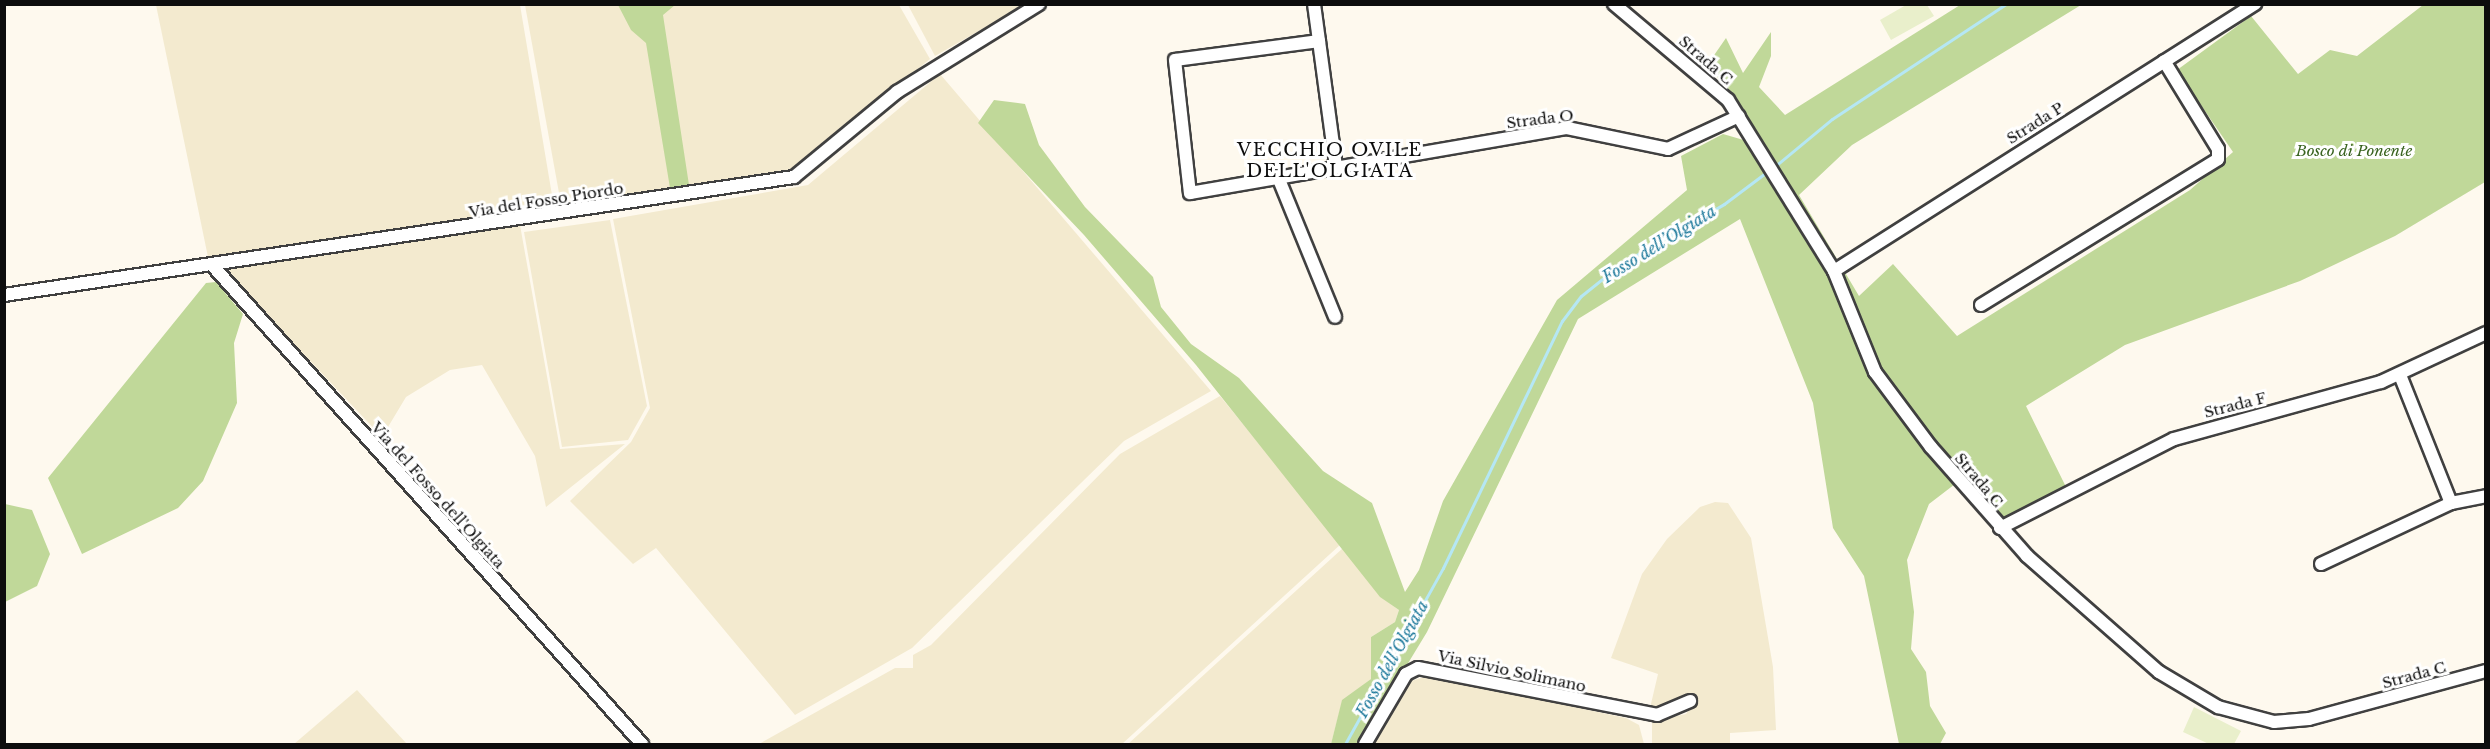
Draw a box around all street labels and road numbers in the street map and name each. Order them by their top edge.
street label: Strada C [1675,32,1737,88]
street label: Strada P [2003,98,2067,148]
street label: Strada O [1505,106,1575,132]
street label: Via del Fosso Piordo [467,179,625,221]
street label: Strada F [2202,389,2268,421]
street label: Via del Fosso dell'Olgiata [367,418,509,572]
street label: Strada C [1951,449,2007,511]
street label: Via Silvio Solimano [1436,646,1588,696]
street label: Strada C [2380,658,2448,692]

